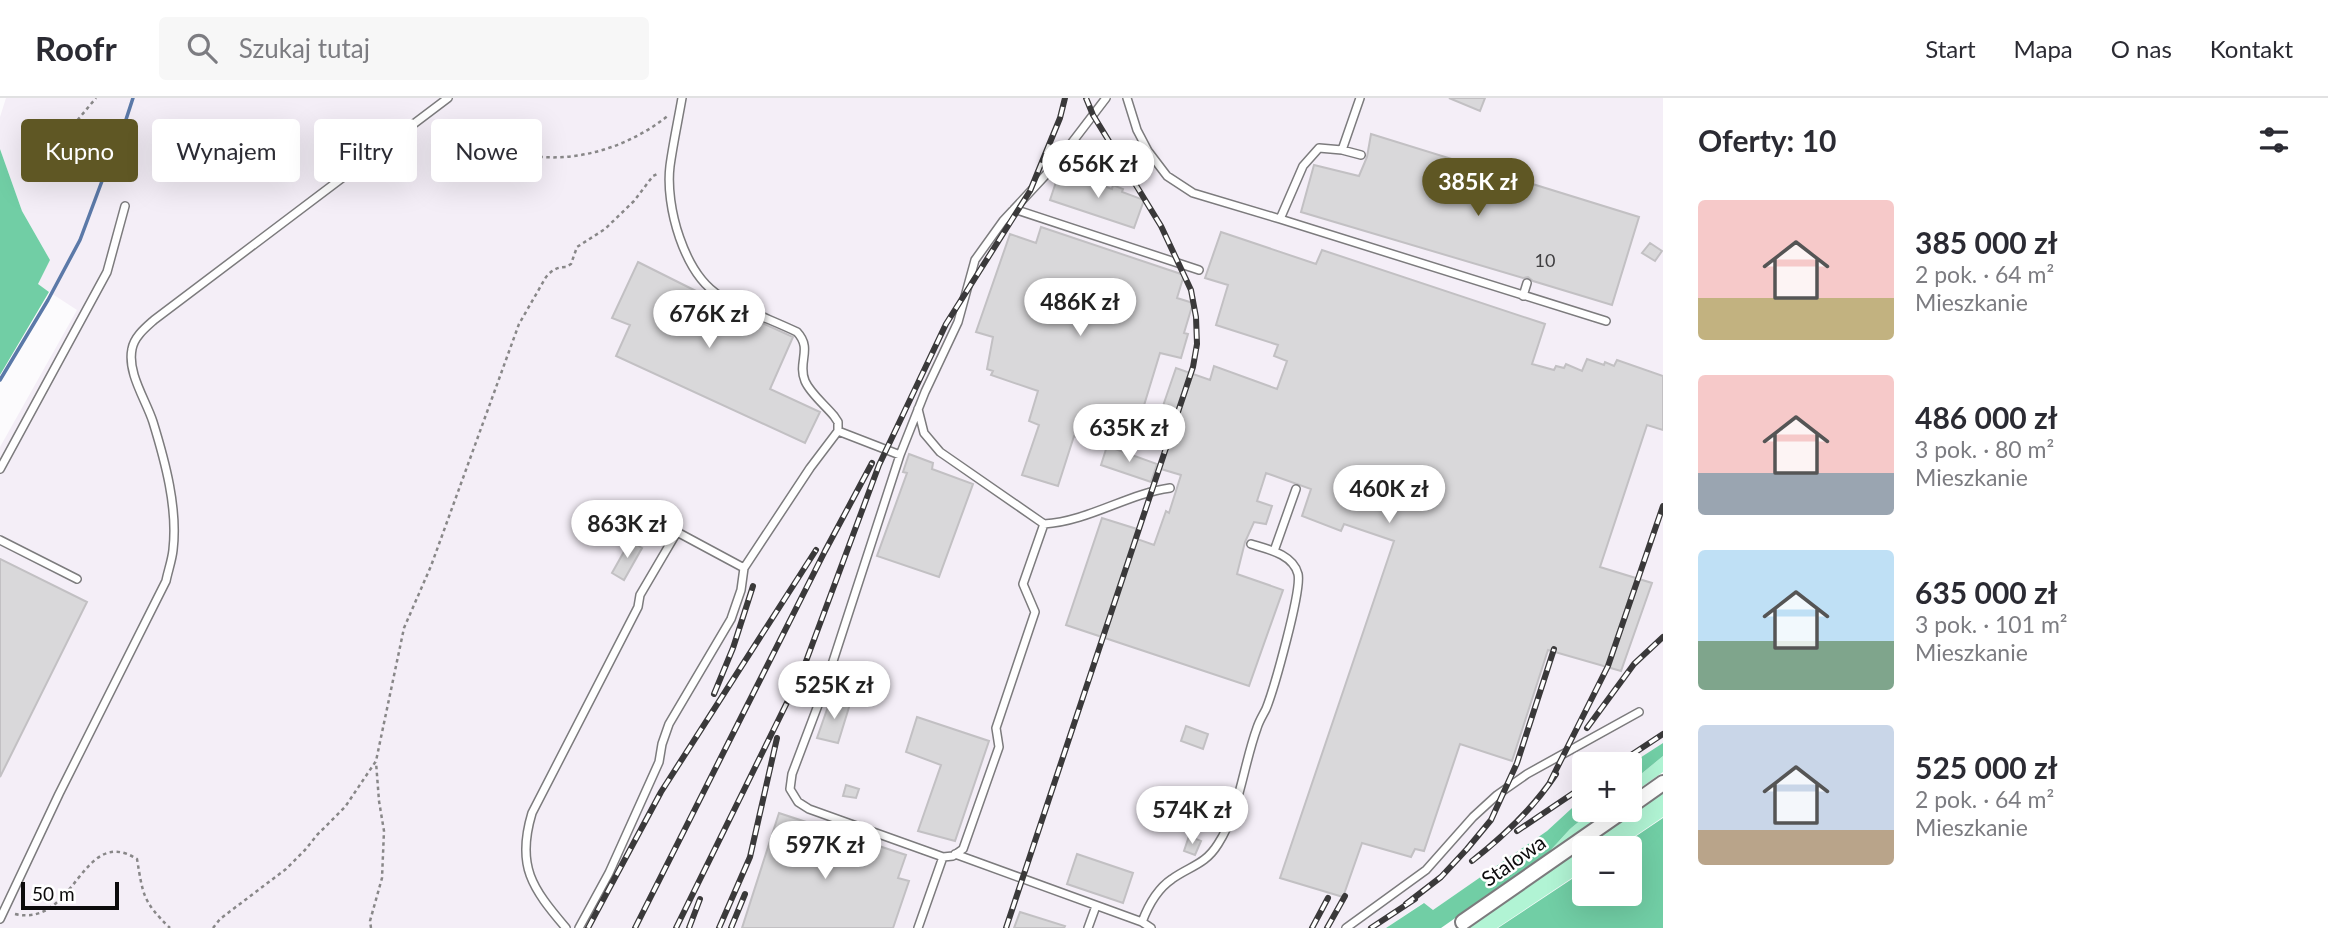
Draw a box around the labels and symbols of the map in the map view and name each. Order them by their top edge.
pin: 656K zł [1033,140,1163,200]
pin: 385K zł [1413,158,1543,218]
house number: 10 [1535,249,1555,271]
pin: 486K zł [1015,278,1145,338]
pin: 676K zł [644,290,774,350]
pin: 635K zł [1064,404,1194,464]
pin: 460K zł [1324,466,1454,525]
pin: 863K zł [562,500,692,560]
pin: 525K zł [769,662,899,721]
pin: 574K zł [1127,786,1257,846]
pin: 597K zł [760,822,890,881]
street label: Stalowa [1476,829,1550,891]
scale bar [21,879,119,911]

